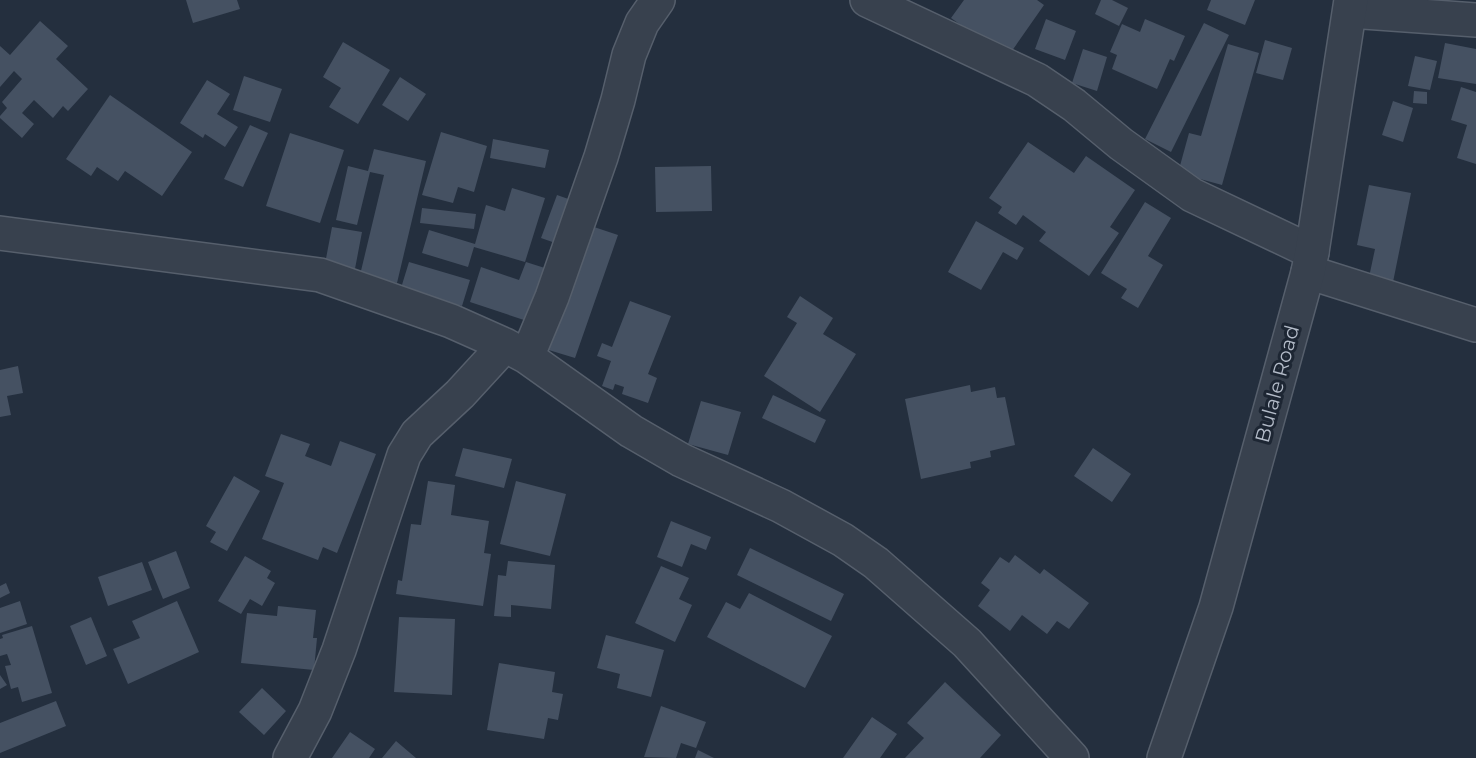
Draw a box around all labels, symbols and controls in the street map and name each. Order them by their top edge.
street label: Bulale Road [1250,323,1304,445]

